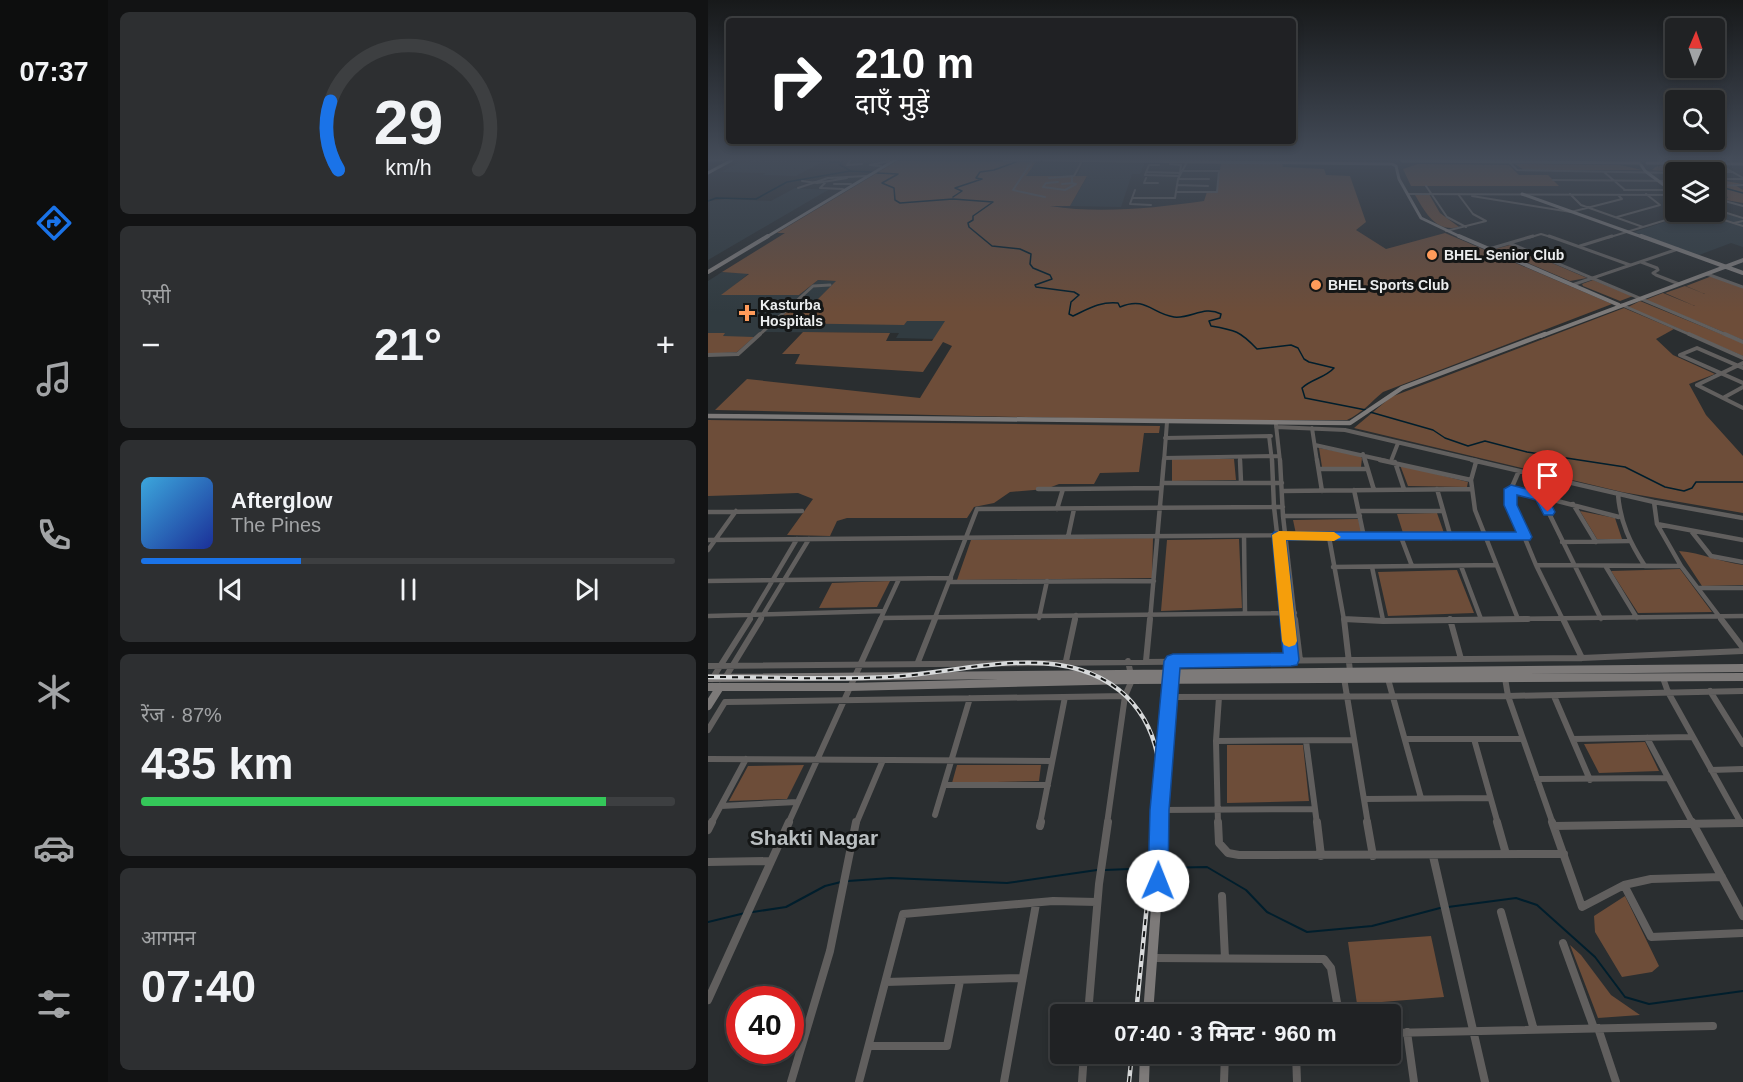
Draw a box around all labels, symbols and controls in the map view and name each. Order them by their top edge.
north arrow [1665,18,1725,78]
map controls [1665,18,1725,222]
text: 210 m [855,40,974,87]
icon: right [756,42,834,120]
text: 07:37 [19,57,89,87]
text: 29 [373,88,443,157]
text: दाएँ मुड़ें [855,89,929,119]
button: search [1665,90,1725,150]
text: km/h [385,156,431,180]
button: layers [1665,162,1725,222]
icon: directions [33,202,75,244]
place label: BHEL Senior Club [1444,247,1564,263]
marker: BHEL Senior Club [1425,248,1439,262]
place label: BHEL Sports Club [1328,277,1449,293]
marker: BHEL Sports Club [1309,278,1323,292]
text: एसी [141,285,171,307]
place label: Kasturba Hospitals [760,297,823,329]
marker: Kasturba Hospitals [738,304,756,322]
text: 21° [374,319,442,370]
text: − [141,326,160,363]
text: + [656,326,675,363]
icon: music [33,358,75,400]
pin [1522,450,1573,512]
icon: arrive [1531,459,1564,492]
text: Afterglow [231,488,332,513]
icon: phone [33,514,75,556]
text: The Pines [231,514,321,536]
icon: previous [214,573,247,606]
icon: pause [392,573,425,606]
icon: next [570,573,603,606]
icon: climate [33,671,75,713]
text: रेंज · 87% [141,704,222,726]
text: 435 km [141,738,294,789]
district label: Shakti Nagar [750,826,878,849]
icon: car [33,827,75,869]
position arrow [1126,849,1190,913]
text: आगमन [141,927,196,949]
text: 07:40 [141,961,256,1012]
icon: filters [33,983,75,1025]
speed limit sign: 40 [726,986,804,1064]
text: 07:40 · 3 मिनट · 960 m [1114,1021,1337,1046]

